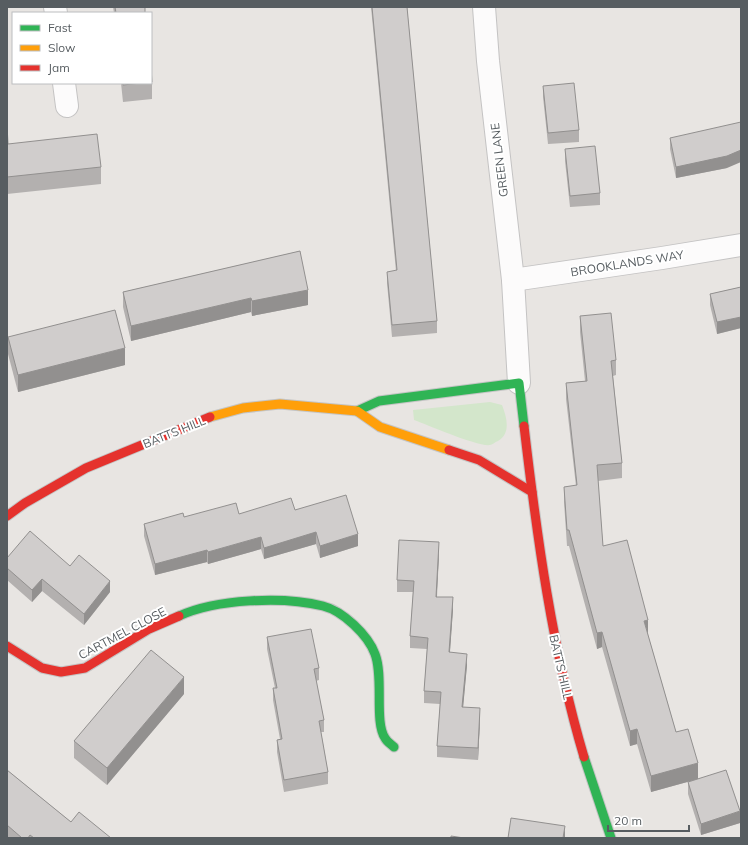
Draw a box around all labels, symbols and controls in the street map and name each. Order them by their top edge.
legend [12,12,152,84]
text: Fast [48,20,72,35]
text: Slow [48,40,76,55]
text: Jam [48,60,70,75]
street label: GREEN LANE [487,122,511,198]
street label: BROOKLANDS WAY [569,247,685,279]
street label: BATTS HILL [140,412,208,451]
street label: CARTMEL CLOSE [76,604,168,662]
street label: BATTS HILL [546,633,576,701]
scale bar [608,807,689,833]
text: 20 m [614,813,642,828]

